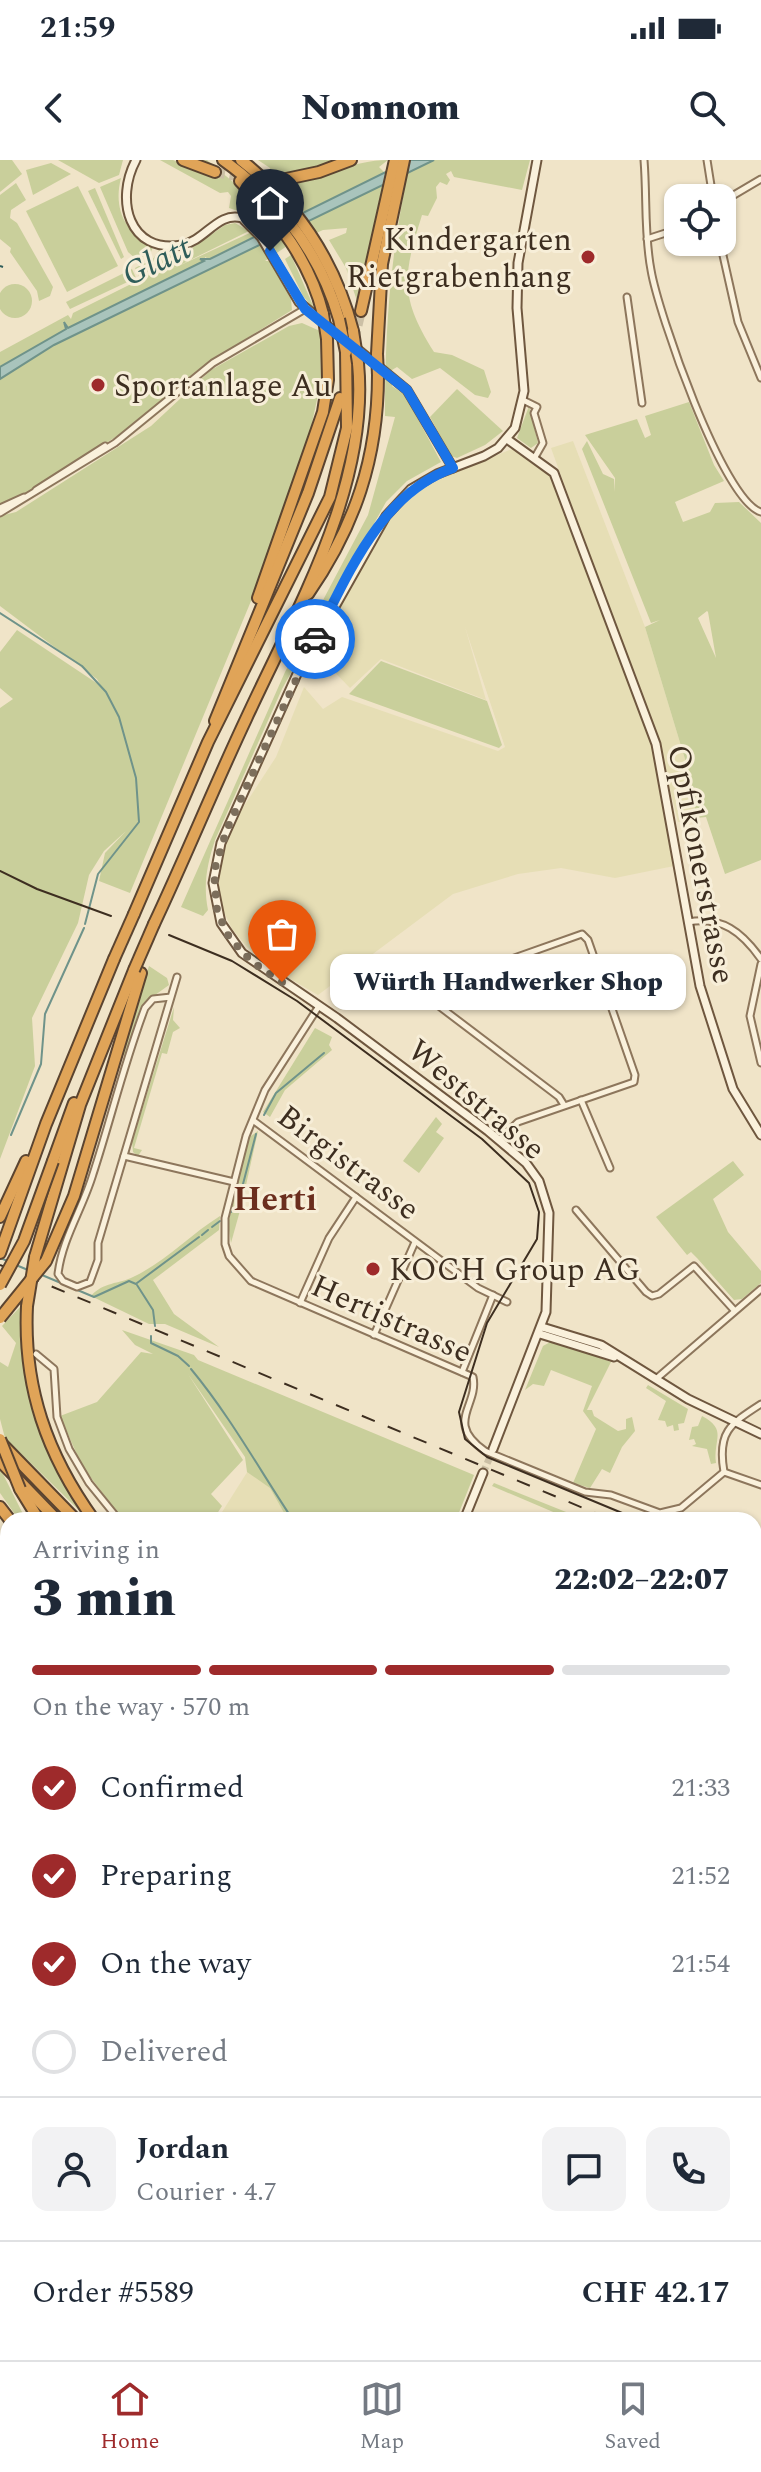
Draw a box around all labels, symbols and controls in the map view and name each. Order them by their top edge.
text: 21:59 [40,5,115,51]
text: Nomnom [301,81,460,136]
icon: back [32,86,76,130]
icon: search [685,86,729,130]
pin [236,169,304,251]
icon: home [248,181,292,225]
map controls [664,184,736,256]
button: locate [664,184,736,256]
place label: Kindergarten Rietgrabenhang [346,216,572,302]
water label: Glatt [113,222,202,301]
marker: Kindergarten Rietgrabenhang [579,248,597,266]
place label: Sportanlage Au [114,362,332,411]
marker: Sportanlage Au [89,376,107,394]
courier [275,599,355,679]
icon: car [293,617,337,661]
street label: Opfikonerstrasse [653,740,748,988]
pin [248,900,316,982]
icon: bag [260,912,304,956]
callout: Würth Handwerker Shop [330,954,686,1010]
text: Würth Handwerker Shop [353,962,663,1002]
street label: Weststrasse [396,1027,556,1173]
street label: Birgistrasse [266,1093,430,1233]
district label: Herti [233,1174,317,1226]
place label: KOCH Group AG [389,1246,640,1295]
marker: KOCH Group AG [364,1260,382,1278]
street label: Hertistrasse [303,1262,480,1377]
text: Arriving in [32,1530,160,1570]
text: 22:02–22:07 [554,1557,730,1603]
text: 3 min [32,1560,176,1639]
text: On the way · 570 m [32,1687,250,1727]
text: Confirmed [100,1765,244,1811]
icon: check [32,1766,76,1810]
text: 21:33 [671,1768,730,1808]
text: Preparing [100,1853,232,1899]
icon: check [32,1854,76,1898]
text: 21:52 [671,1856,730,1896]
text: On the way [100,1941,251,1987]
icon: check [32,1942,76,1986]
text: 21:54 [671,1944,730,1984]
text: Delivered [100,2029,228,2075]
text: Jordan [136,2126,229,2172]
button: person [32,2127,116,2211]
button: chat [542,2127,626,2211]
button: phone [646,2127,730,2211]
text: Courier · 4.7 [136,2172,277,2212]
text: Order #5589 [32,2270,194,2316]
text: CHF 42.17 [582,2270,730,2316]
tab: Home [100,2377,159,2458]
tab: Map [360,2377,404,2458]
tab: Saved [604,2377,661,2458]

